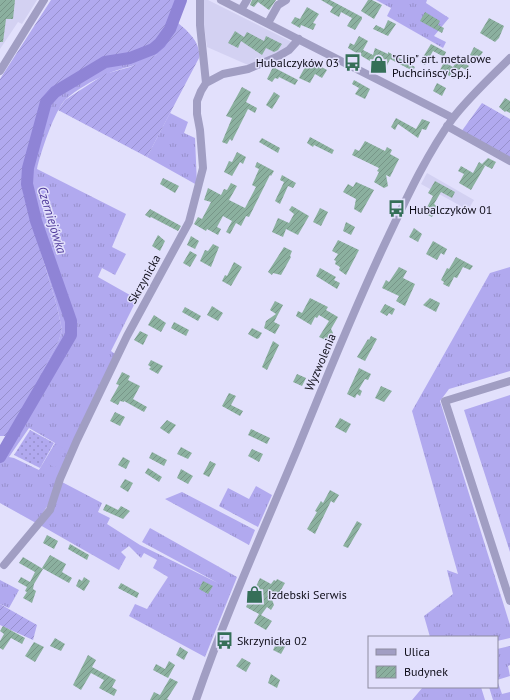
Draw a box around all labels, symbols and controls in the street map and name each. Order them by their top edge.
place label: "Clip" art. metalowe Puchcińscy Sp.j. [392,51,491,80]
bus stop icon: Hubalczyków 03 [342,52,362,72]
place label: Hubalczyków 03 [256,55,339,70]
shop icon: "Clip" art. metalowe Puchcińscy Sp.j. [369,55,389,75]
water label: Czerniejówka [34,184,70,256]
bus stop icon: Hubalczyków 01 [386,199,406,219]
place label: Hubalczyków 01 [409,202,492,217]
street label: Skrzynicka [124,252,164,306]
street label: Wyzwolenia [301,331,339,393]
shop icon: Izdebski Serwis [245,584,265,604]
place label: Izdebski Serwis [268,587,347,602]
bus stop icon: Skrzynicka 02 [214,630,234,650]
place label: Skrzynicka 02 [237,633,307,648]
legend [368,636,498,688]
text: Ulica [404,644,430,659]
text: Budynek [404,664,448,679]

